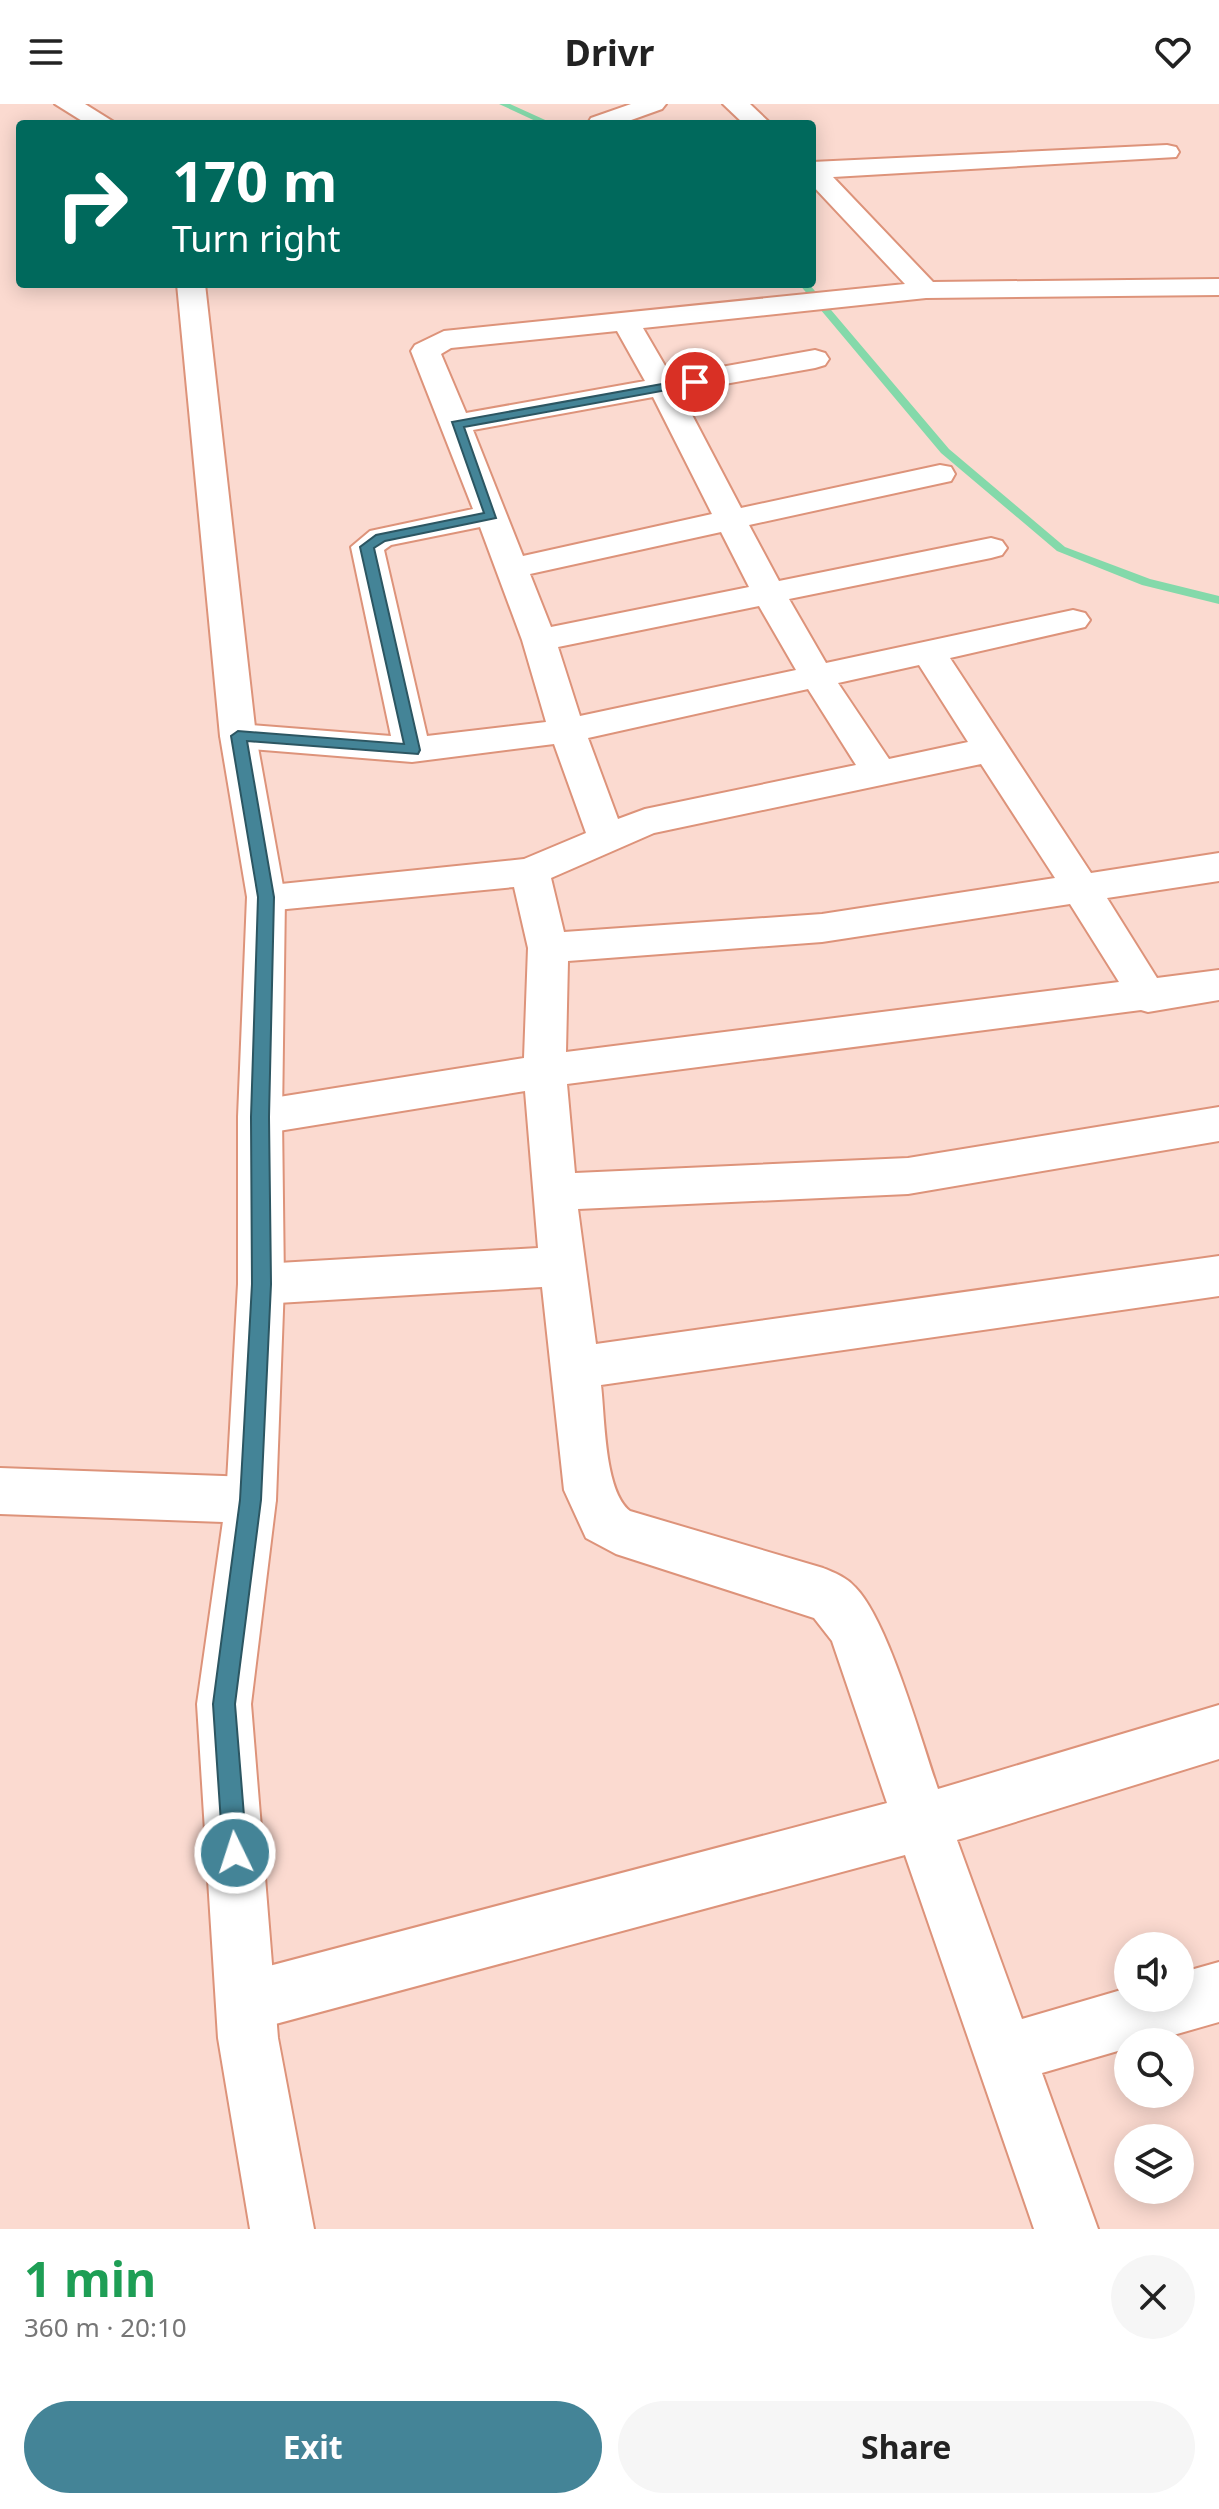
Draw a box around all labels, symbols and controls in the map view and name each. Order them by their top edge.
text: Drivr [565,28,654,77]
icon: menu [24,30,68,74]
icon: heart [1151,30,1195,74]
text: 170 m [172,142,337,218]
icon: right [40,152,144,256]
text: Turn right [172,214,340,263]
pin [661,348,729,416]
icon: arrive [673,360,717,404]
position arrow [193,1811,277,1895]
map controls [1114,1932,1194,2204]
button: sound [1114,1932,1194,2012]
button: search [1114,2028,1194,2108]
button: layers [1114,2124,1194,2204]
text: 1 min [24,2246,156,2311]
button: close [1111,2255,1195,2339]
text: 360 m · 20:10 [24,2309,187,2345]
button: Exit [24,2401,602,2493]
button: Share [618,2401,1195,2493]

